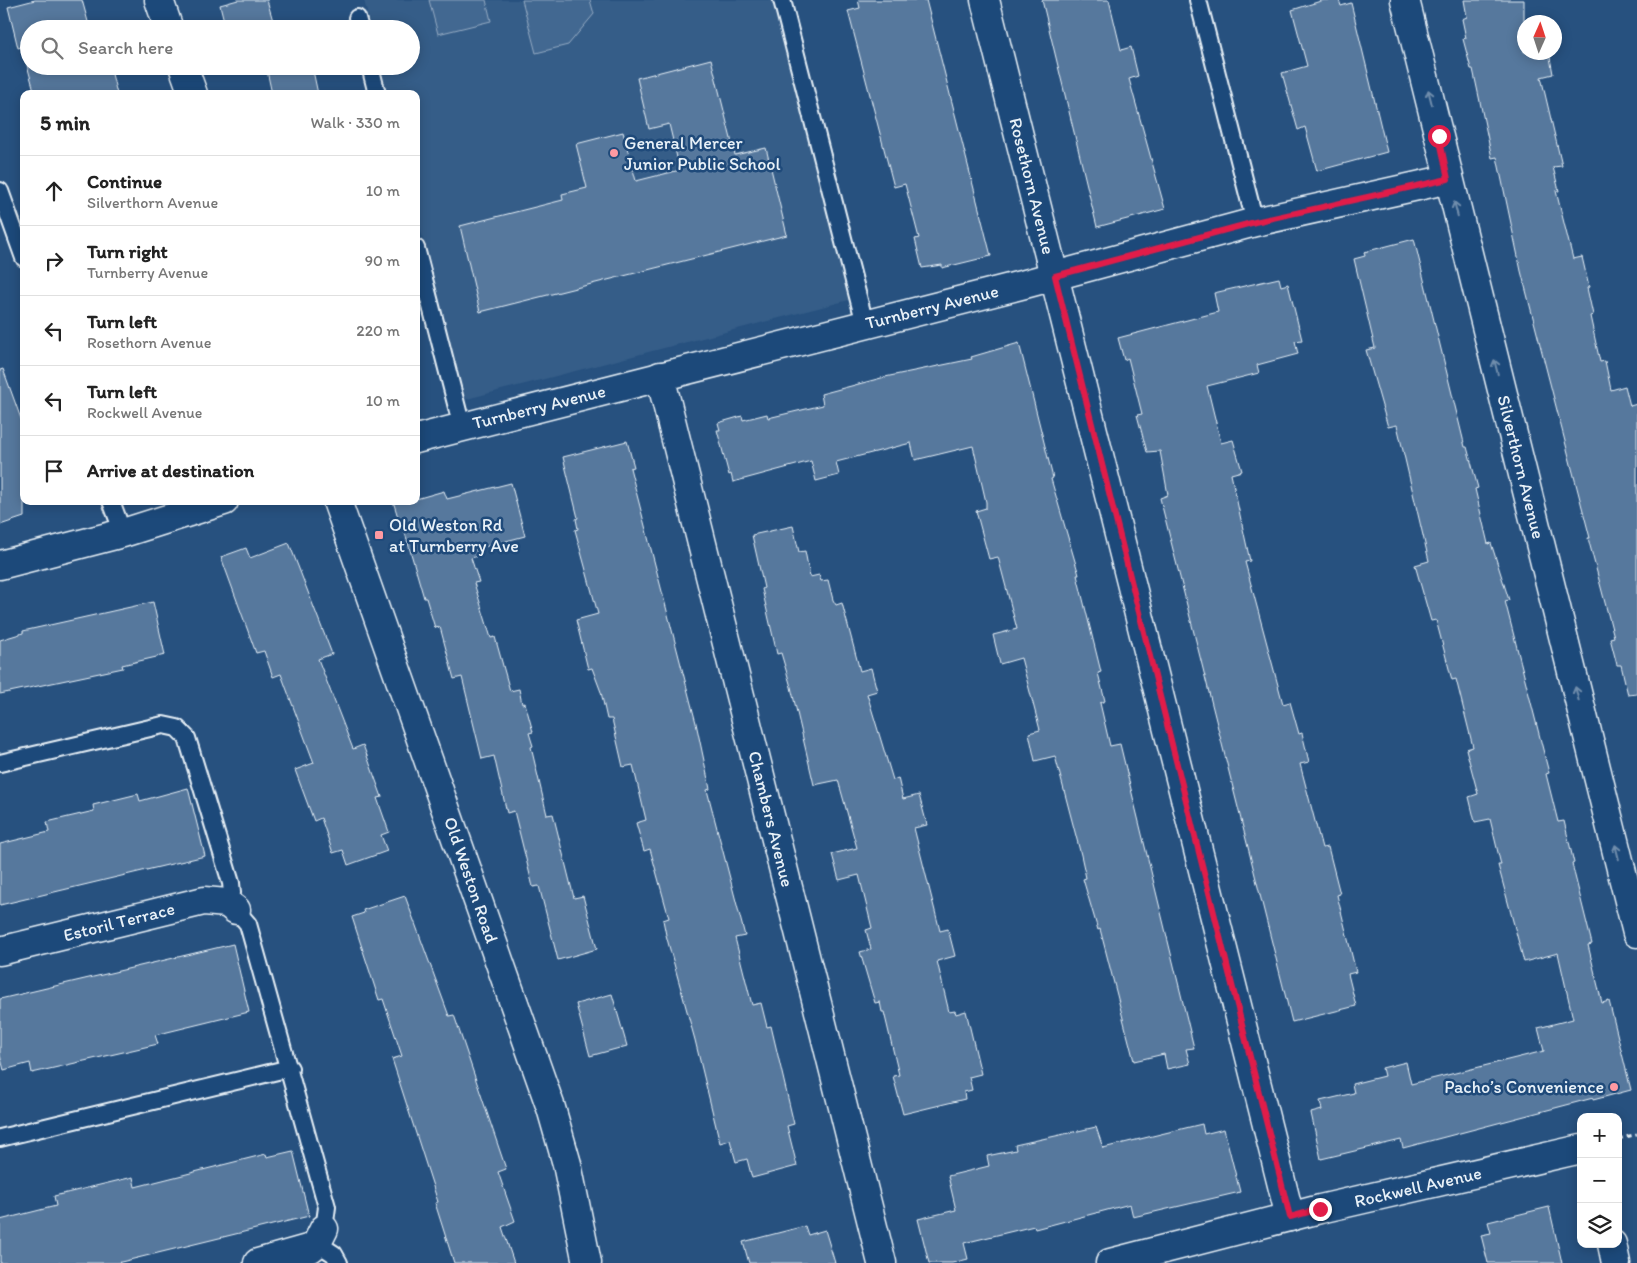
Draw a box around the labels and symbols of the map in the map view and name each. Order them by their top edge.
north arrow [1517,15,1562,60]
one-way arrow [1424,90,1434,106]
street label: Rosethorn Avenue [1004,115,1060,257]
route start [1428,125,1451,148]
place label: General Mercer Junior Public School [624,132,781,175]
marker: General Mercer Junior Public School [608,147,620,159]
one-way arrow [1451,202,1460,218]
street label: Turnberry Avenue [863,280,1001,334]
one-way arrow [1490,359,1500,375]
street label: Turnberry Avenue [470,380,608,434]
street label: Silverthorn Avenue [1492,393,1550,541]
place label: Old Weston Rd at Turnberry Ave [389,514,519,557]
marker: Old Weston Rd at Turnberry Ave [373,529,385,541]
one-way arrow [1572,687,1582,703]
street label: Chambers Avenue [743,749,799,889]
street label: Old Weston Road [439,814,503,946]
one-way arrow [1612,844,1621,860]
street label: Estoril Terrace [61,898,177,946]
place label: Pacho’s Convenience [1444,1076,1604,1098]
marker: Pacho’s Convenience [1608,1081,1620,1093]
street label: Rockwell Avenue [1352,1162,1484,1212]
route end [1309,1198,1332,1221]

